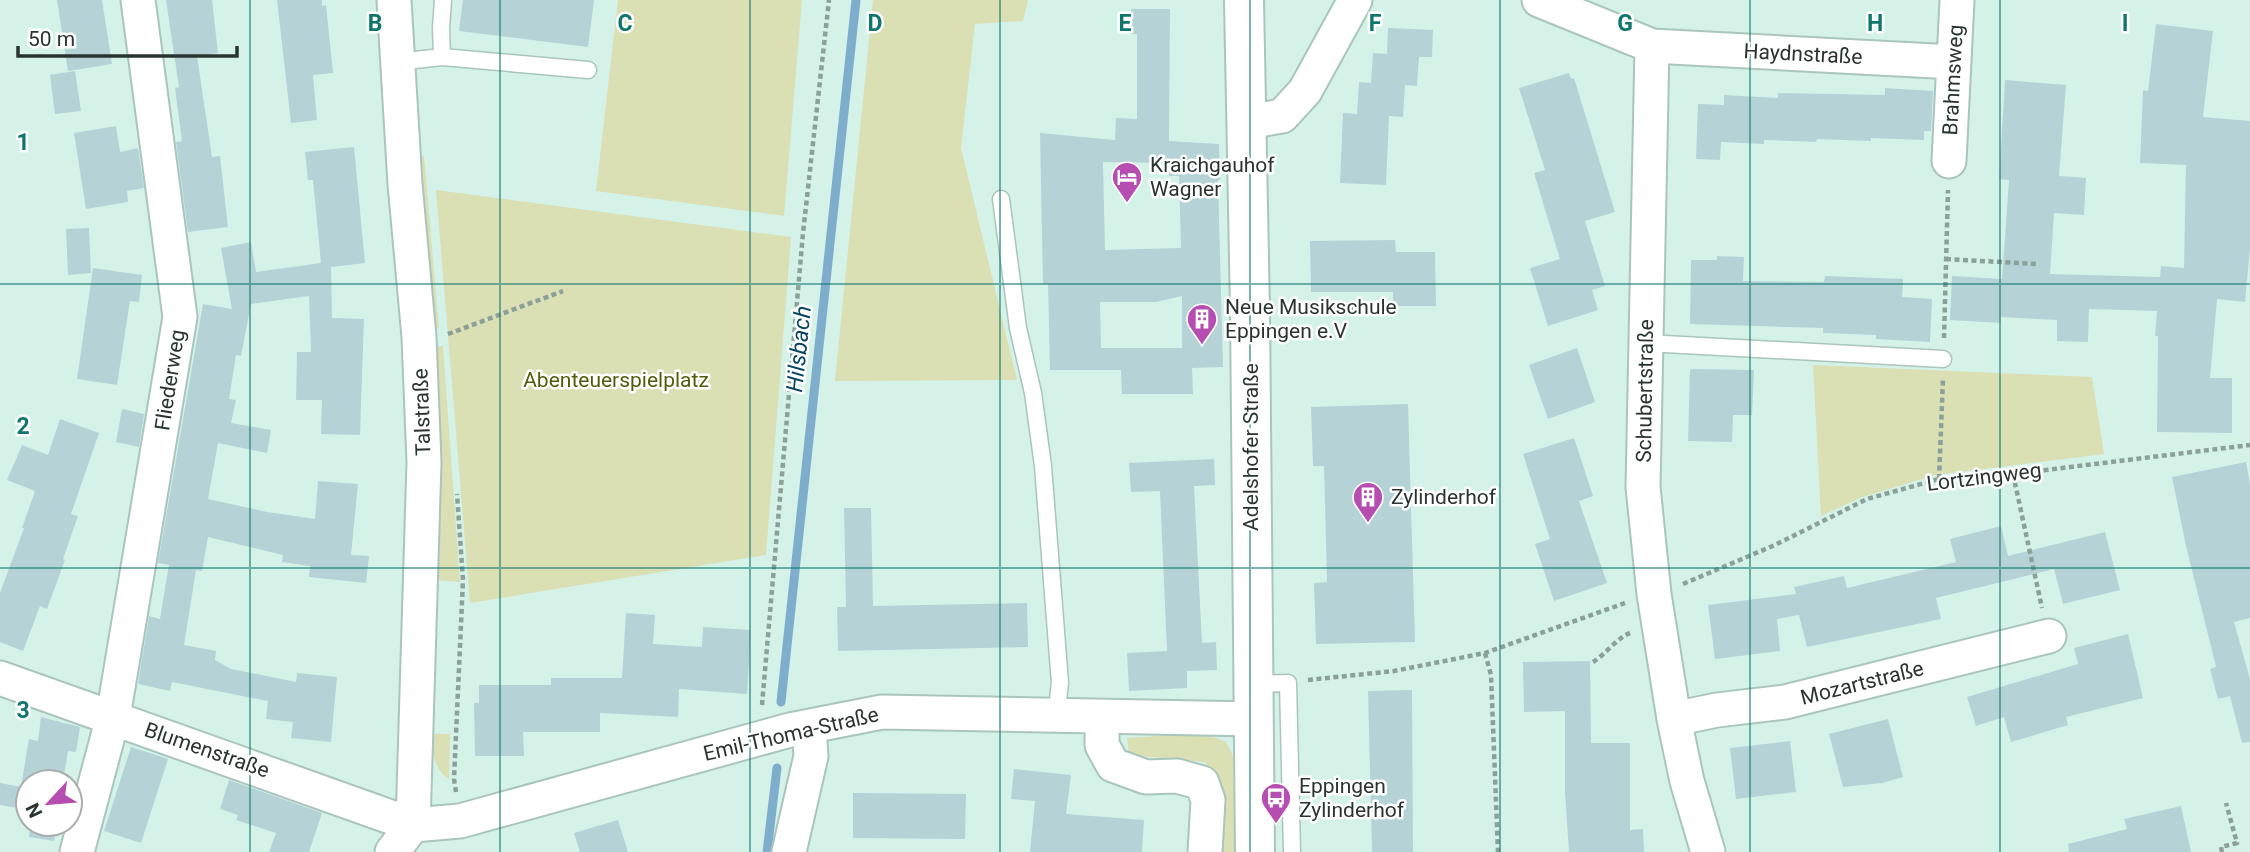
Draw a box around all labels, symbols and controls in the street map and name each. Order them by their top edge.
text: B [368,10,382,37]
text: C [617,10,633,37]
text: D [868,10,882,37]
text: E [1119,10,1132,37]
text: F [1369,10,1382,37]
text: G [1617,10,1633,37]
text: H [1867,10,1883,37]
text: I [2122,10,2128,37]
scale bar [18,14,236,58]
street label: Brahmsweg [1938,24,1968,136]
text: 50 m [28,27,75,51]
street label: Haydnstraße [1743,39,1863,69]
text: 1 [16,129,30,156]
place label: Kraichgauhof Wagner [1150,153,1275,201]
hotel icon: Kraichgauhof Wagner [1110,160,1144,204]
place label: Neue Musikschule Eppingen e.V [1225,295,1397,343]
building icon: Neue Musikschule Eppingen e.V [1185,302,1219,346]
water label: Hilsbach [781,304,817,394]
street label: Schubertstraße [1632,319,1658,463]
street label: Fliederweg [150,328,190,432]
street label: Adelshofer Straße [1239,363,1263,531]
street label: Talstraße [408,368,436,456]
park label: Abenteuerspielplatz [523,368,709,392]
text: 2 [16,413,30,440]
street label: Lortzingweg [1925,458,2043,496]
building icon: Zylinderhof [1351,480,1385,524]
place label: Zylinderhof [1391,485,1497,509]
street label: Mozartstraße [1798,656,1926,710]
text: 3 [16,697,30,724]
street label: Emil-Thoma-Straße [701,702,881,766]
street label: Blumenstraße [141,717,273,783]
north arrow [14,768,84,838]
place label: Eppingen Zylinderhof [1299,774,1405,822]
bus stop icon: Eppingen Zylinderhof [1259,781,1293,825]
text: N [21,799,47,821]

